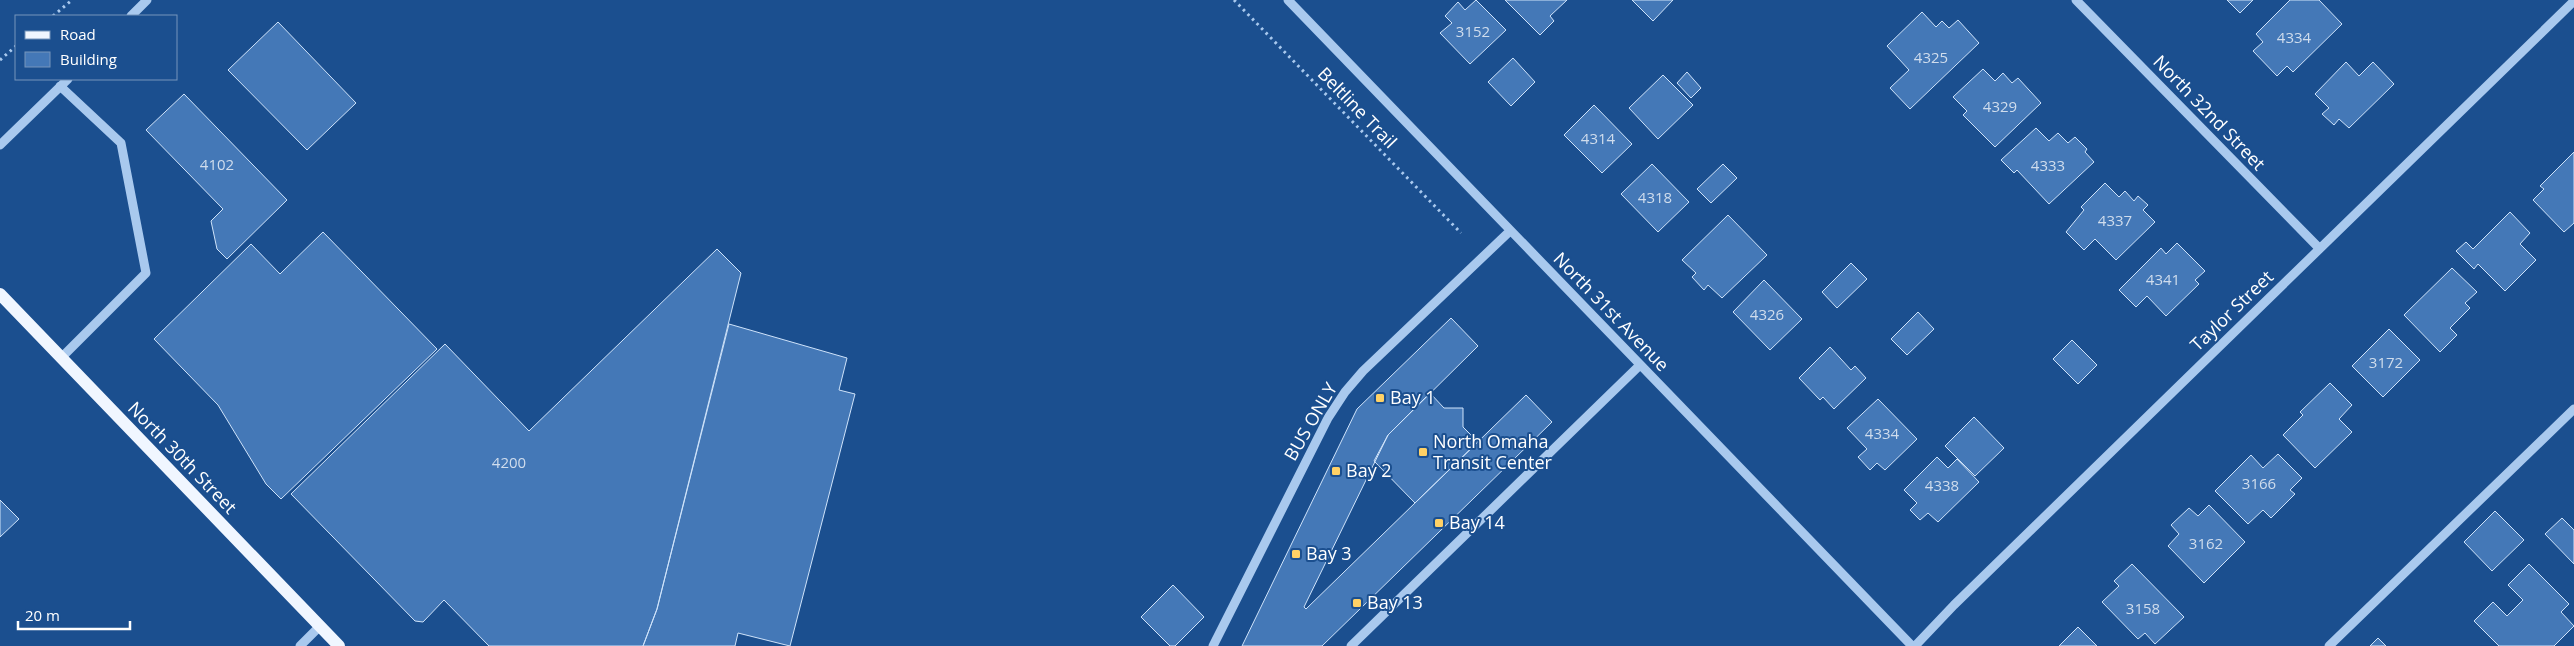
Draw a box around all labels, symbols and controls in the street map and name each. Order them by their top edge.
legend [15,15,178,80]
house number: 3152 [1456,21,1490,41]
text: Road [60,24,96,44]
house number: 4334 [2277,27,2312,47]
house number: 4325 [1914,47,1948,67]
text: Building [60,49,117,69]
street label: North 32nd Street [2148,49,2271,175]
street label: Beltline Trail [1313,62,1402,153]
house number: 4329 [1983,96,2017,116]
house number: 4314 [1581,128,1616,148]
house number: 4102 [200,154,234,174]
house number: 4333 [2031,155,2065,175]
house number: 4318 [1638,187,1672,207]
house number: 4337 [2098,210,2132,230]
street label: North 31st Avenue [1549,247,1675,376]
street label: Taylor Street [2185,265,2278,356]
house number: 4341 [2146,269,2180,289]
house number: 4326 [1750,304,1784,324]
house number: 3172 [2369,352,2403,372]
street label: BUS ONLY [1278,377,1343,465]
place label: Bay 1 [1390,385,1436,409]
marker: Bay 1 [1374,392,1386,404]
street label: North 30th Street [123,396,242,518]
house number: 4334 [1865,423,1900,443]
place label: North Omaha Transit Center [1433,429,1553,474]
marker: North Omaha Transit Center [1417,446,1429,458]
house number: 4200 [492,452,526,472]
place label: Bay 2 [1346,458,1392,482]
marker: Bay 2 [1330,465,1342,477]
house number: 3166 [2242,473,2276,493]
house number: 4338 [1925,475,1959,495]
place label: Bay 14 [1449,510,1505,534]
marker: Bay 14 [1433,517,1445,529]
house number: 3162 [2189,533,2223,553]
place label: Bay 3 [1306,541,1352,565]
marker: Bay 3 [1290,548,1302,560]
place label: Bay 13 [1367,590,1423,614]
marker: Bay 13 [1351,597,1363,609]
scale bar [18,598,130,630]
house number: 3158 [2126,598,2160,618]
text: 20 m [25,605,60,625]

